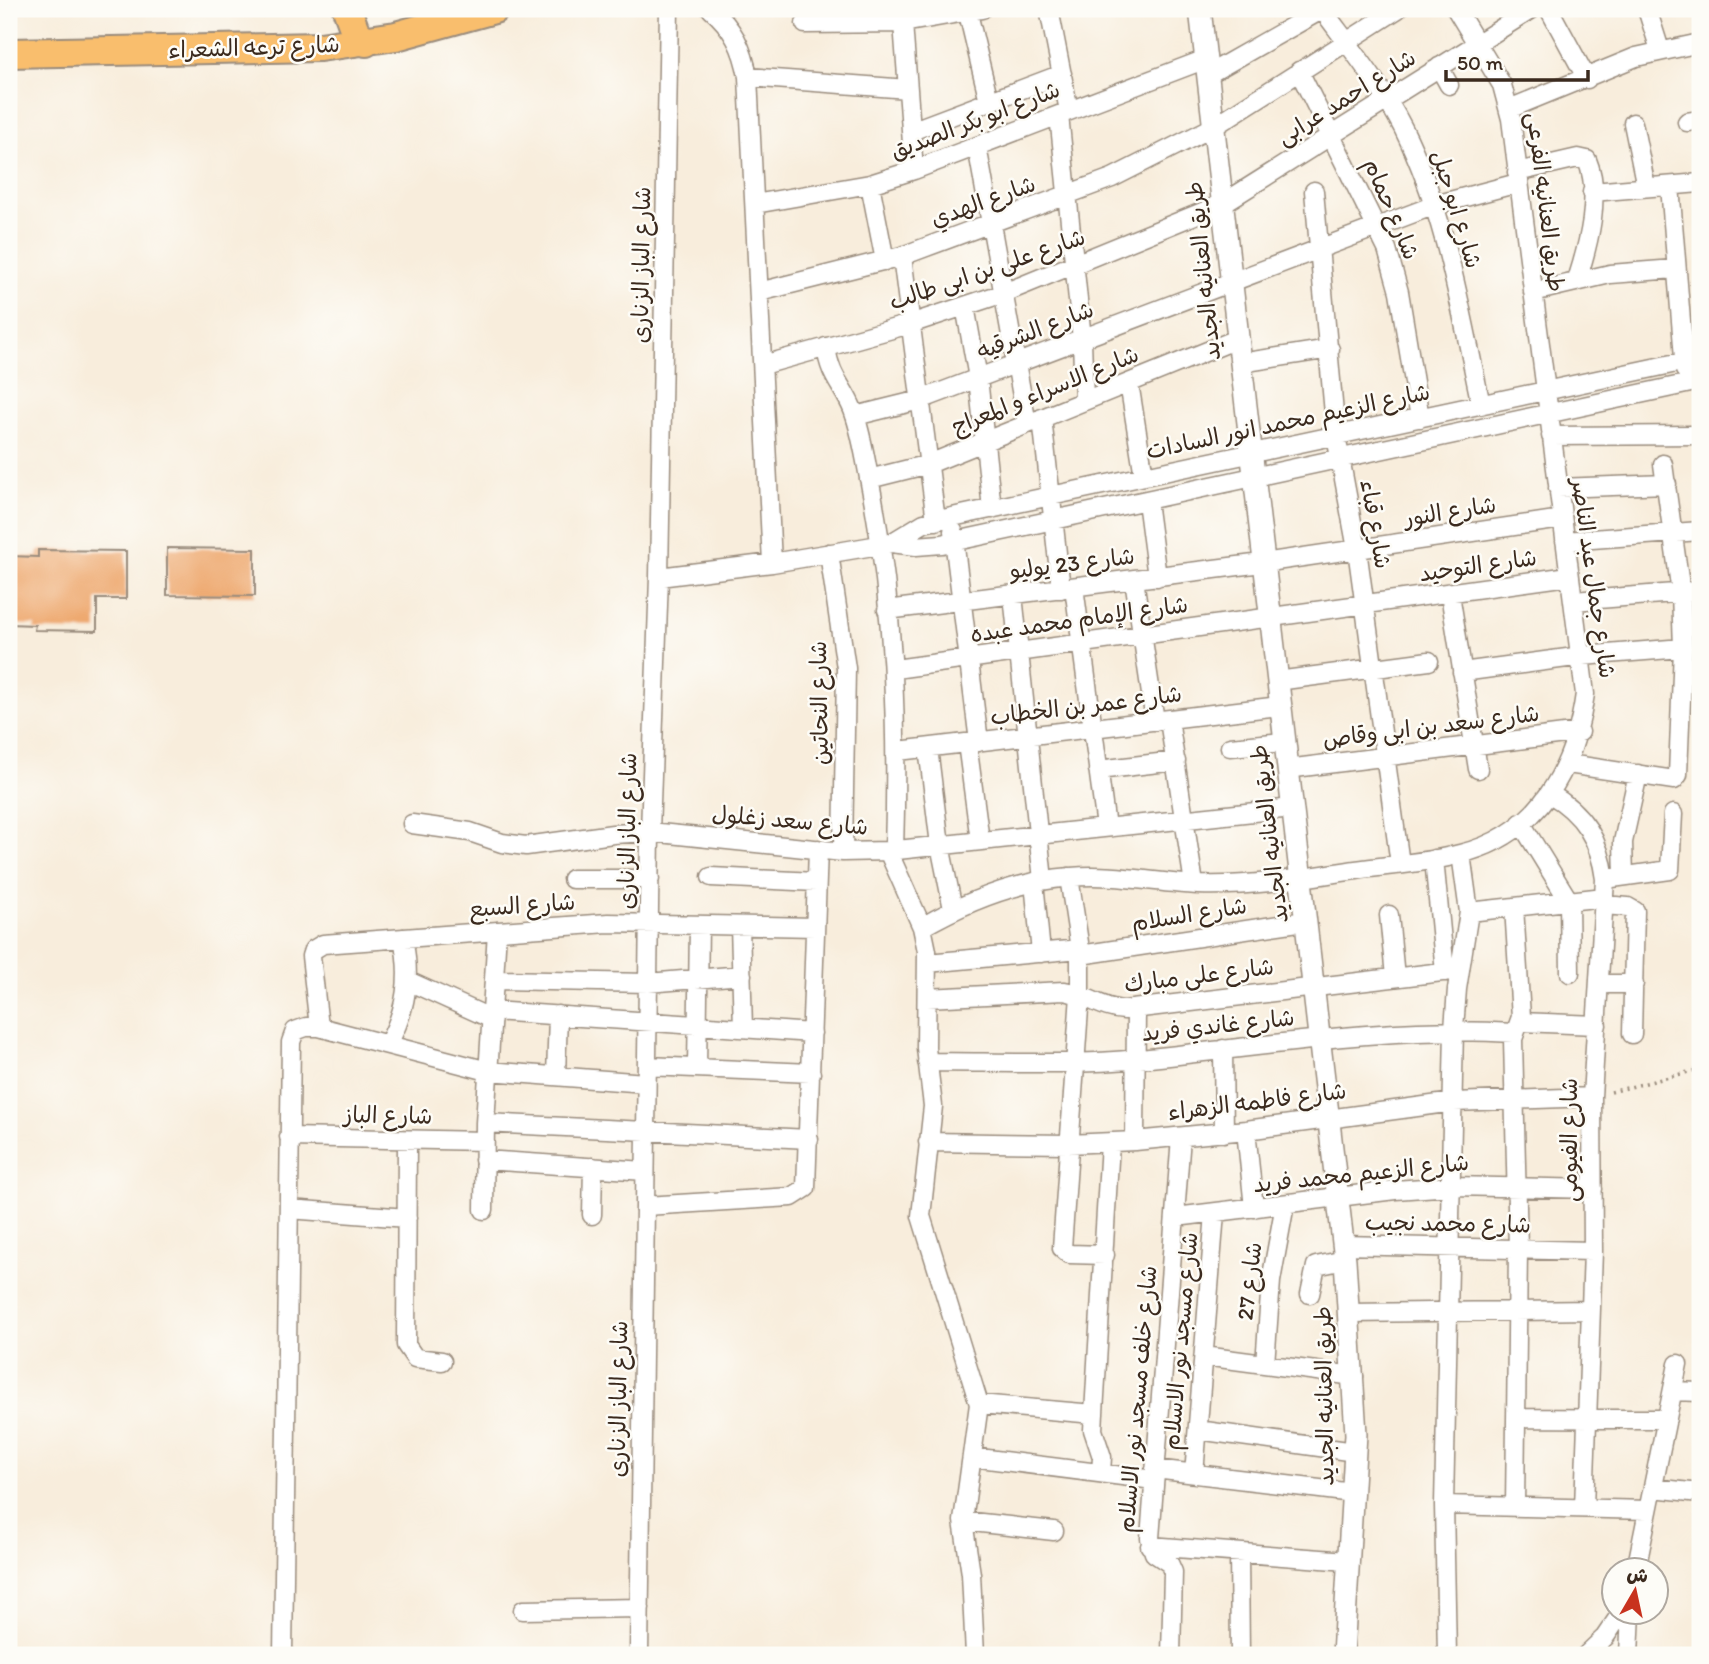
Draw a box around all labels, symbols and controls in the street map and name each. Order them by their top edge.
street label: شارع ترعه الشعراء [168,30,340,66]
scale bar [1446,38,1588,82]
street label: شارع احمد عرابى [1271,43,1422,153]
text: 50 m [1457,50,1504,75]
street label: شارع ابو بكر الصديق [886,75,1064,167]
street label: طريق العنانيه الفرعى [1520,111,1571,294]
street label: شارع ابو جبل [1424,146,1488,272]
street label: شارع حمام [1354,154,1426,265]
street label: شارع الهدي [927,169,1040,236]
street label: طريق العنانيه الجديد [1180,180,1226,362]
street label: شارع الباز الزنارى [626,186,658,344]
street label: شارع على بن ابى طالب [885,222,1089,318]
street label: شارع الشرقيه [972,295,1098,367]
street label: شارع الاسراء و المعراج [947,340,1143,442]
street label: شارع الزعيم محمد انور السادات [1144,377,1433,469]
street label: شارع جمال عبد الناصر [1564,474,1622,680]
street label: شارع قباء [1352,477,1398,571]
street label: شارع النور [1400,490,1498,534]
street label: شارع 23 يوليو [1007,541,1136,587]
street label: شارع التوحيد [1417,543,1539,589]
street label: شارع الإمام محمد عبده [968,590,1190,652]
street label: شارع النحاتين [804,641,836,765]
street label: شارع عمر بن الخطاب [989,679,1184,733]
street label: شارع سعد بن ابى وقاص [1321,699,1541,755]
street label: طريق العنانيه الجديد [1244,743,1294,925]
street label: شارع الباز الزنارى [612,752,644,910]
street label: شارع سعد زغلول [710,799,869,843]
street label: شارع السبع [468,887,576,926]
street label: شارع السلام [1129,891,1249,941]
street label: شارع على مبارك [1123,952,1276,1000]
street label: شارع غاندي فريد [1140,1003,1296,1050]
street label: شارع فاطمه الزهراء [1166,1076,1348,1128]
street label: شارع الفيومى [1555,1078,1585,1202]
street label: شارع الباز [341,1100,433,1132]
street label: شارع الزعيم محمد فريد [1252,1148,1471,1202]
street label: شارع محمد نجيب [1365,1208,1531,1240]
street label: شارع مسجد نور الاسلام [1157,1231,1207,1452]
street label: شارع 27 [1230,1240,1270,1322]
street label: شارع خلف مسجد نور الاسلام [1111,1264,1167,1534]
street label: طريق العنانيه الجديد [1308,1306,1340,1486]
street label: شارع الباز الزنارى [603,1320,635,1478]
north arrow [1600,1556,1670,1626]
text: ش [1625,1562,1650,1588]

